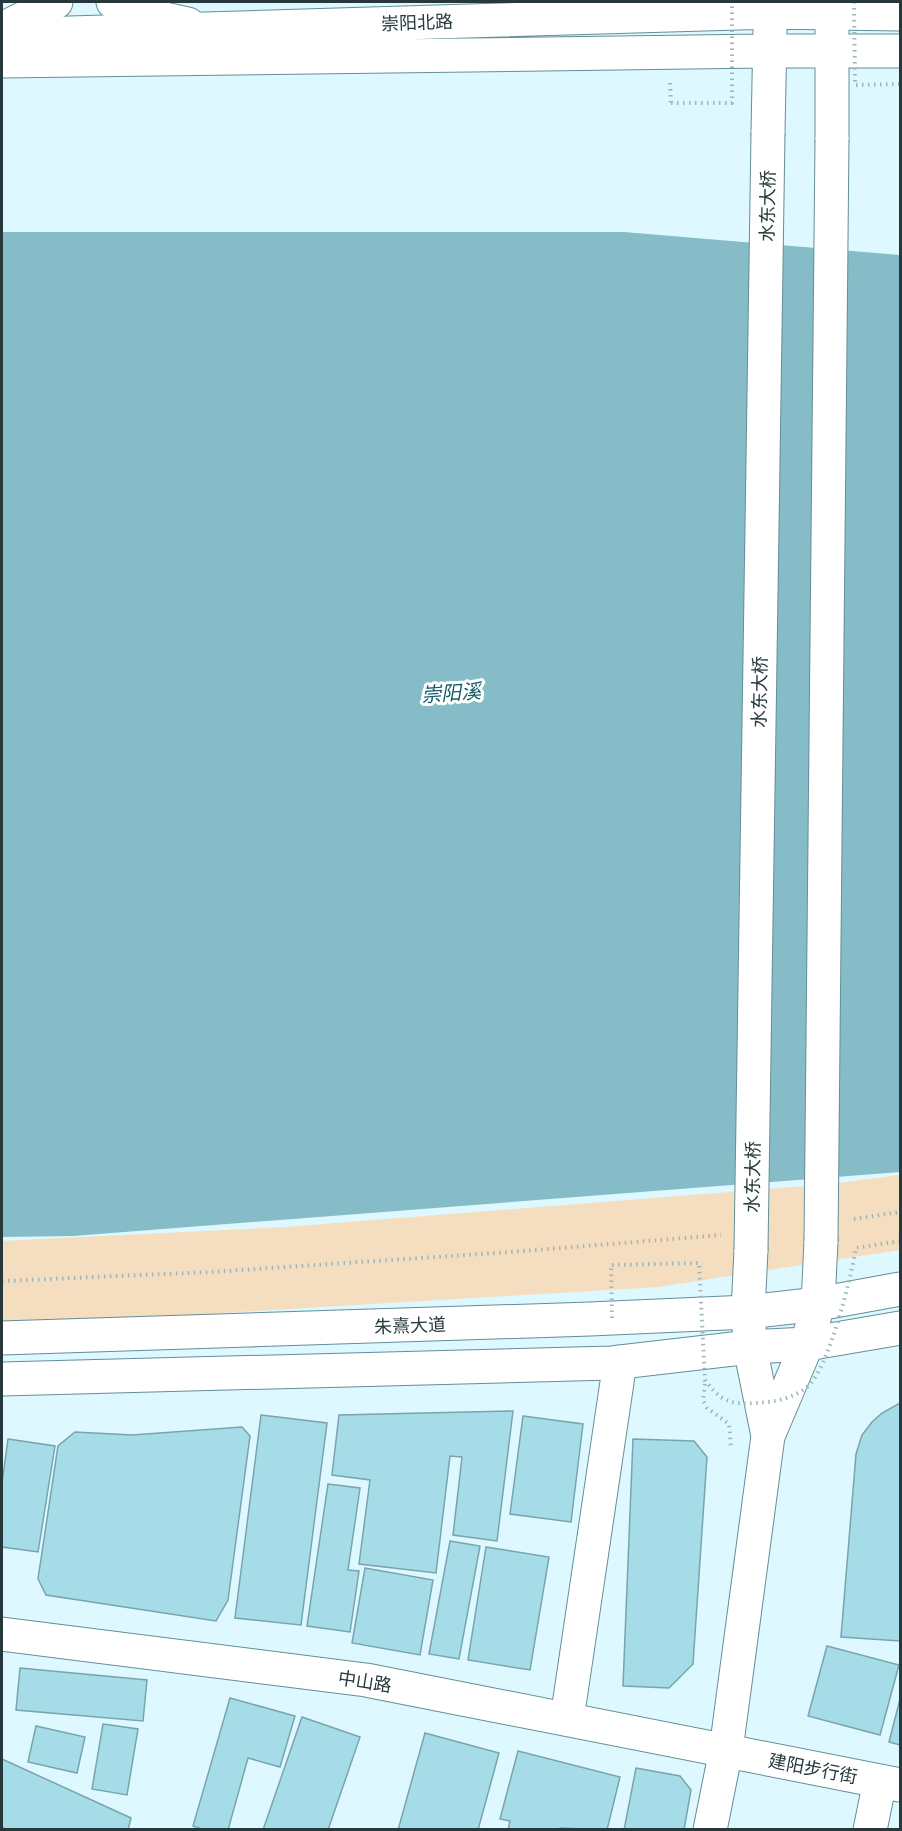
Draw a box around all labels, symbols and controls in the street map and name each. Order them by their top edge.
street label: 崇阳北路 [381,10,453,34]
street label: 水东大桥 [755,170,779,242]
street label: 水东大桥 [747,656,771,728]
water label: 崇阳溪 [420,678,484,706]
street label: 水东大桥 [740,1141,764,1213]
street label: 朱熹大道 [374,1313,446,1337]
street label: 中山路 [337,1666,393,1696]
street label: 建阳步行街 [767,1749,859,1787]

